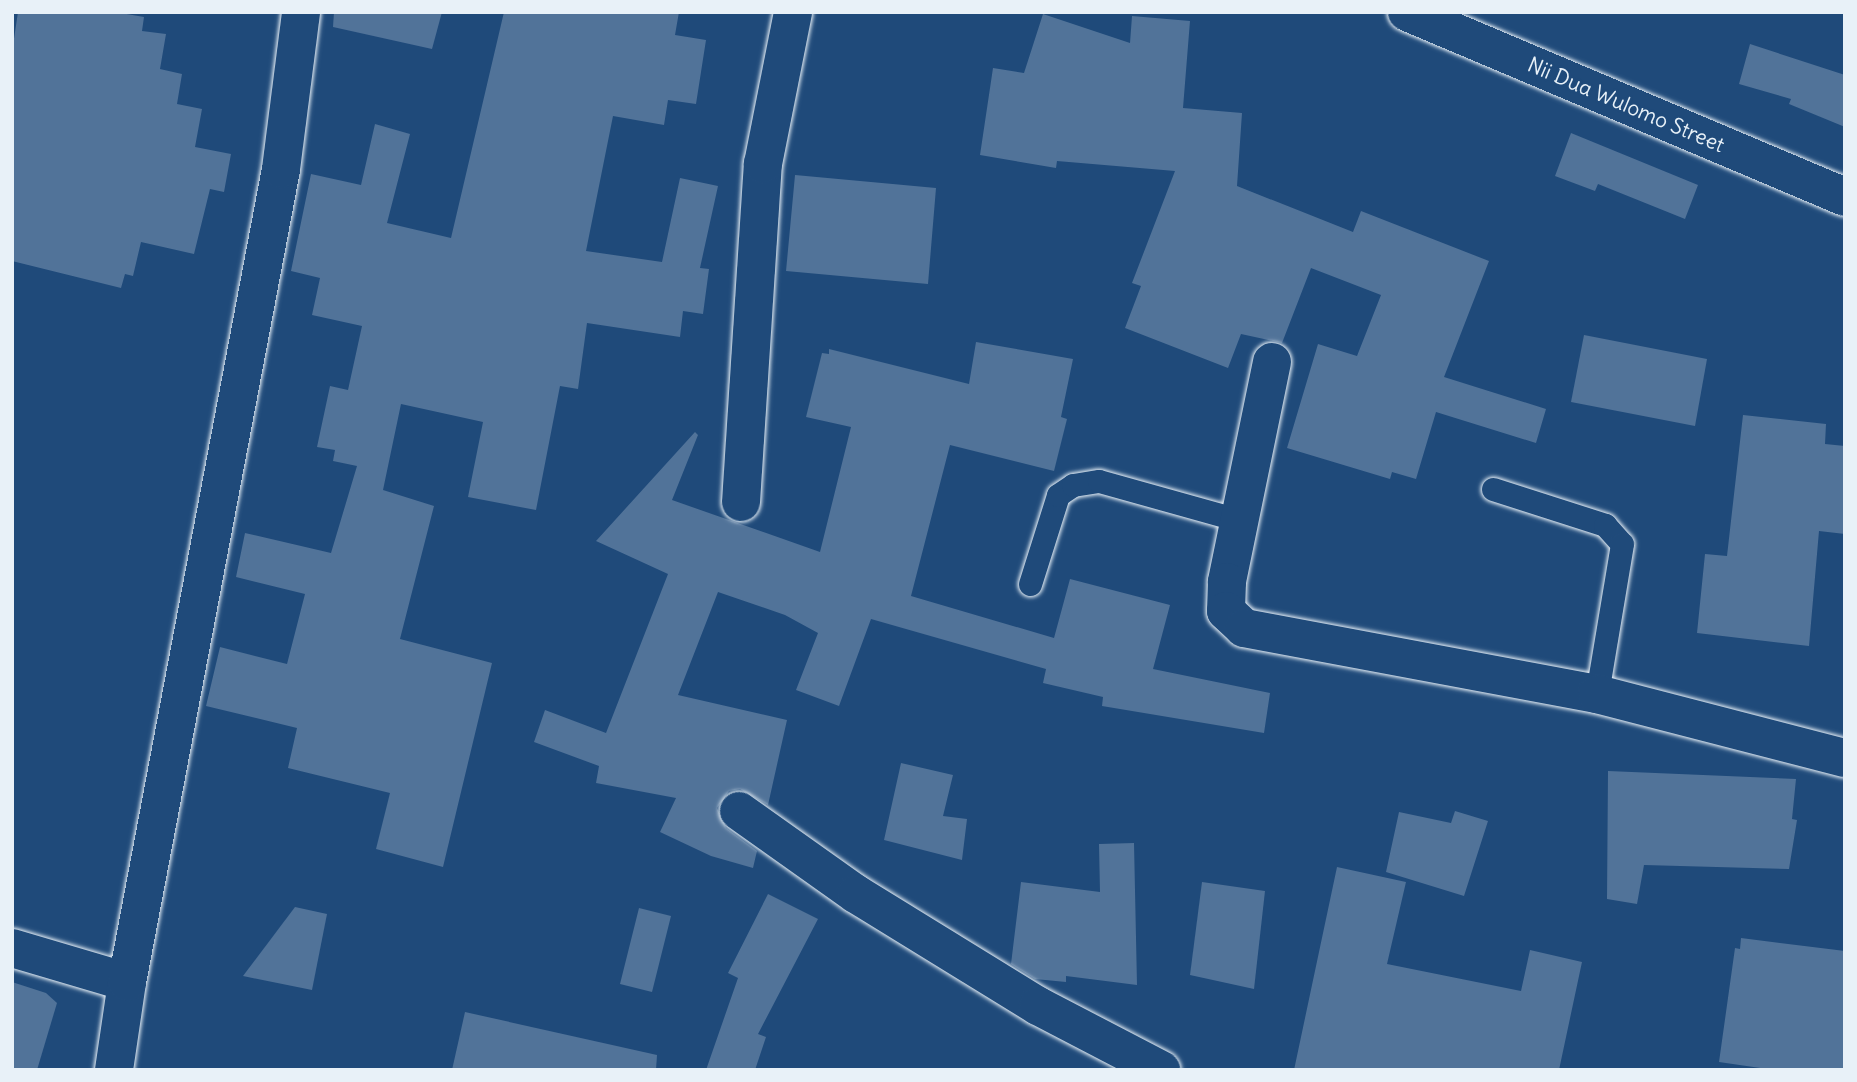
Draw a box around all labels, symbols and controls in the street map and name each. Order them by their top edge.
street label: Nii Dua Wulomo Street [1524,52,1728,158]

